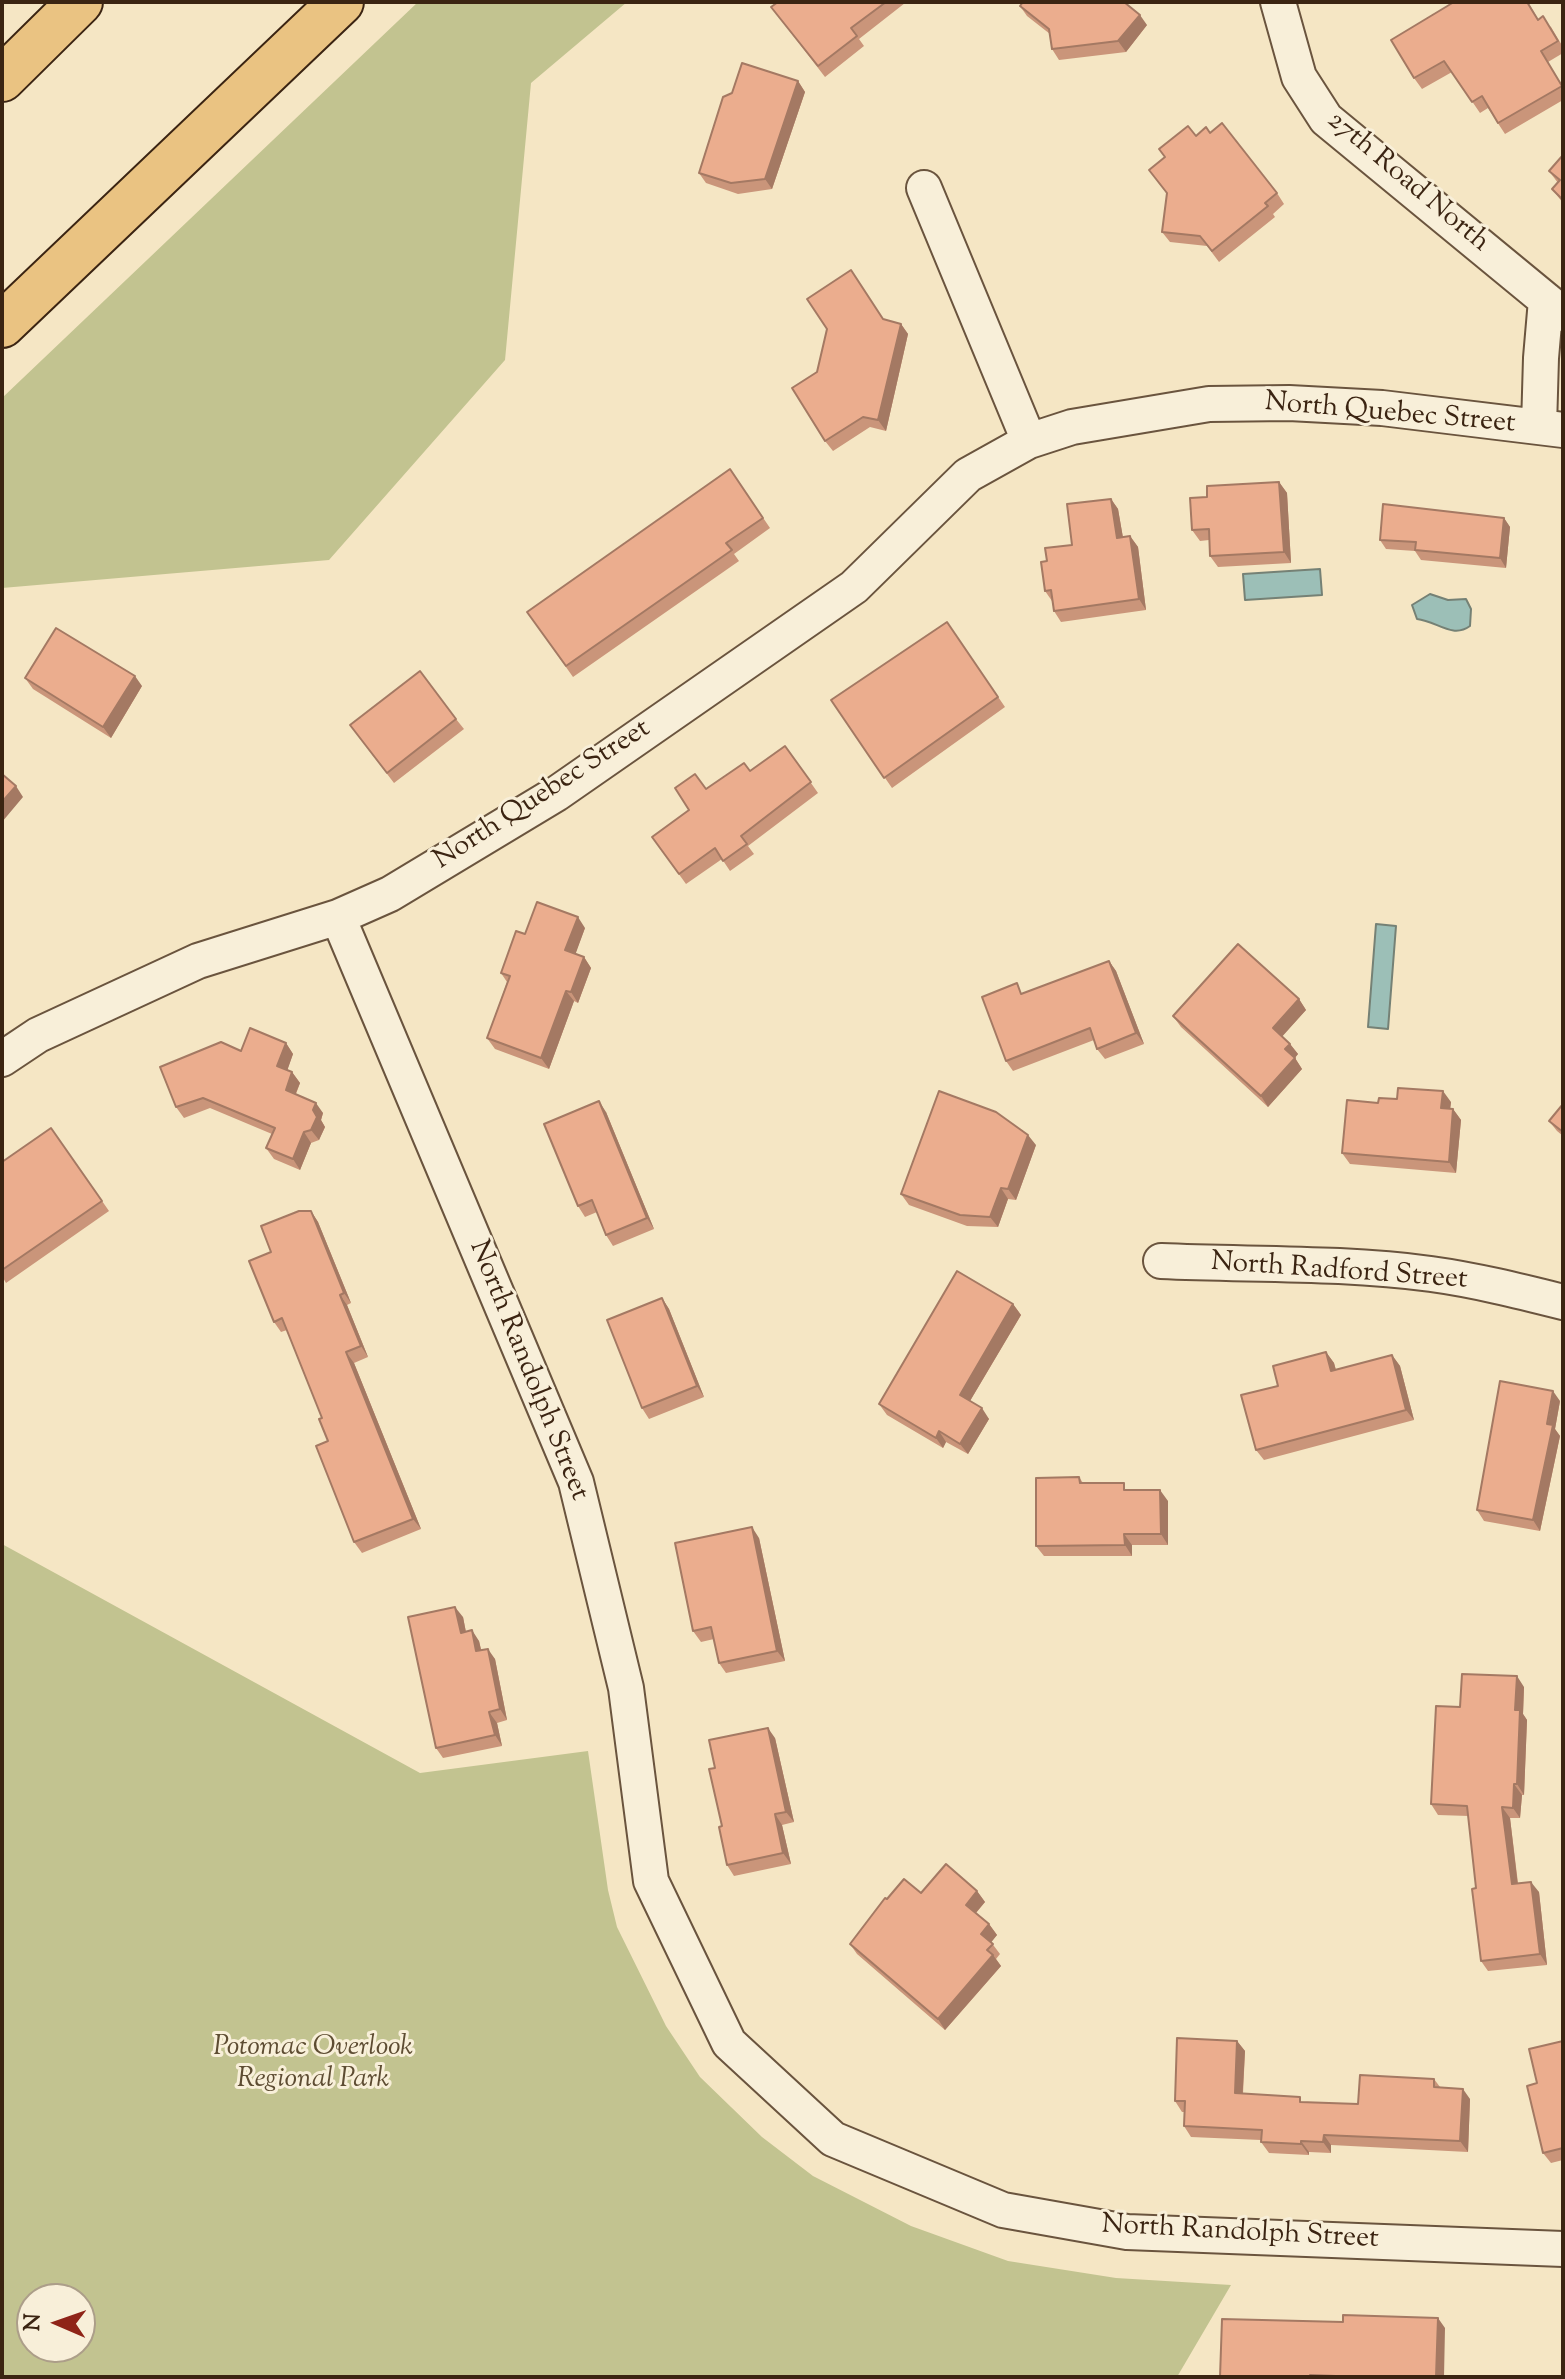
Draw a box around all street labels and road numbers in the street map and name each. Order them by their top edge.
street label: 27th Road North [1319,105,1495,261]
street label: North Quebec Street [1263,387,1517,443]
street label: North Quebec Street [428,713,658,879]
street label: North Randolph Street [459,1236,595,1506]
street label: North Radford Street [1210,1247,1468,1299]
street label: North Randolph Street [1101,2210,1379,2258]

